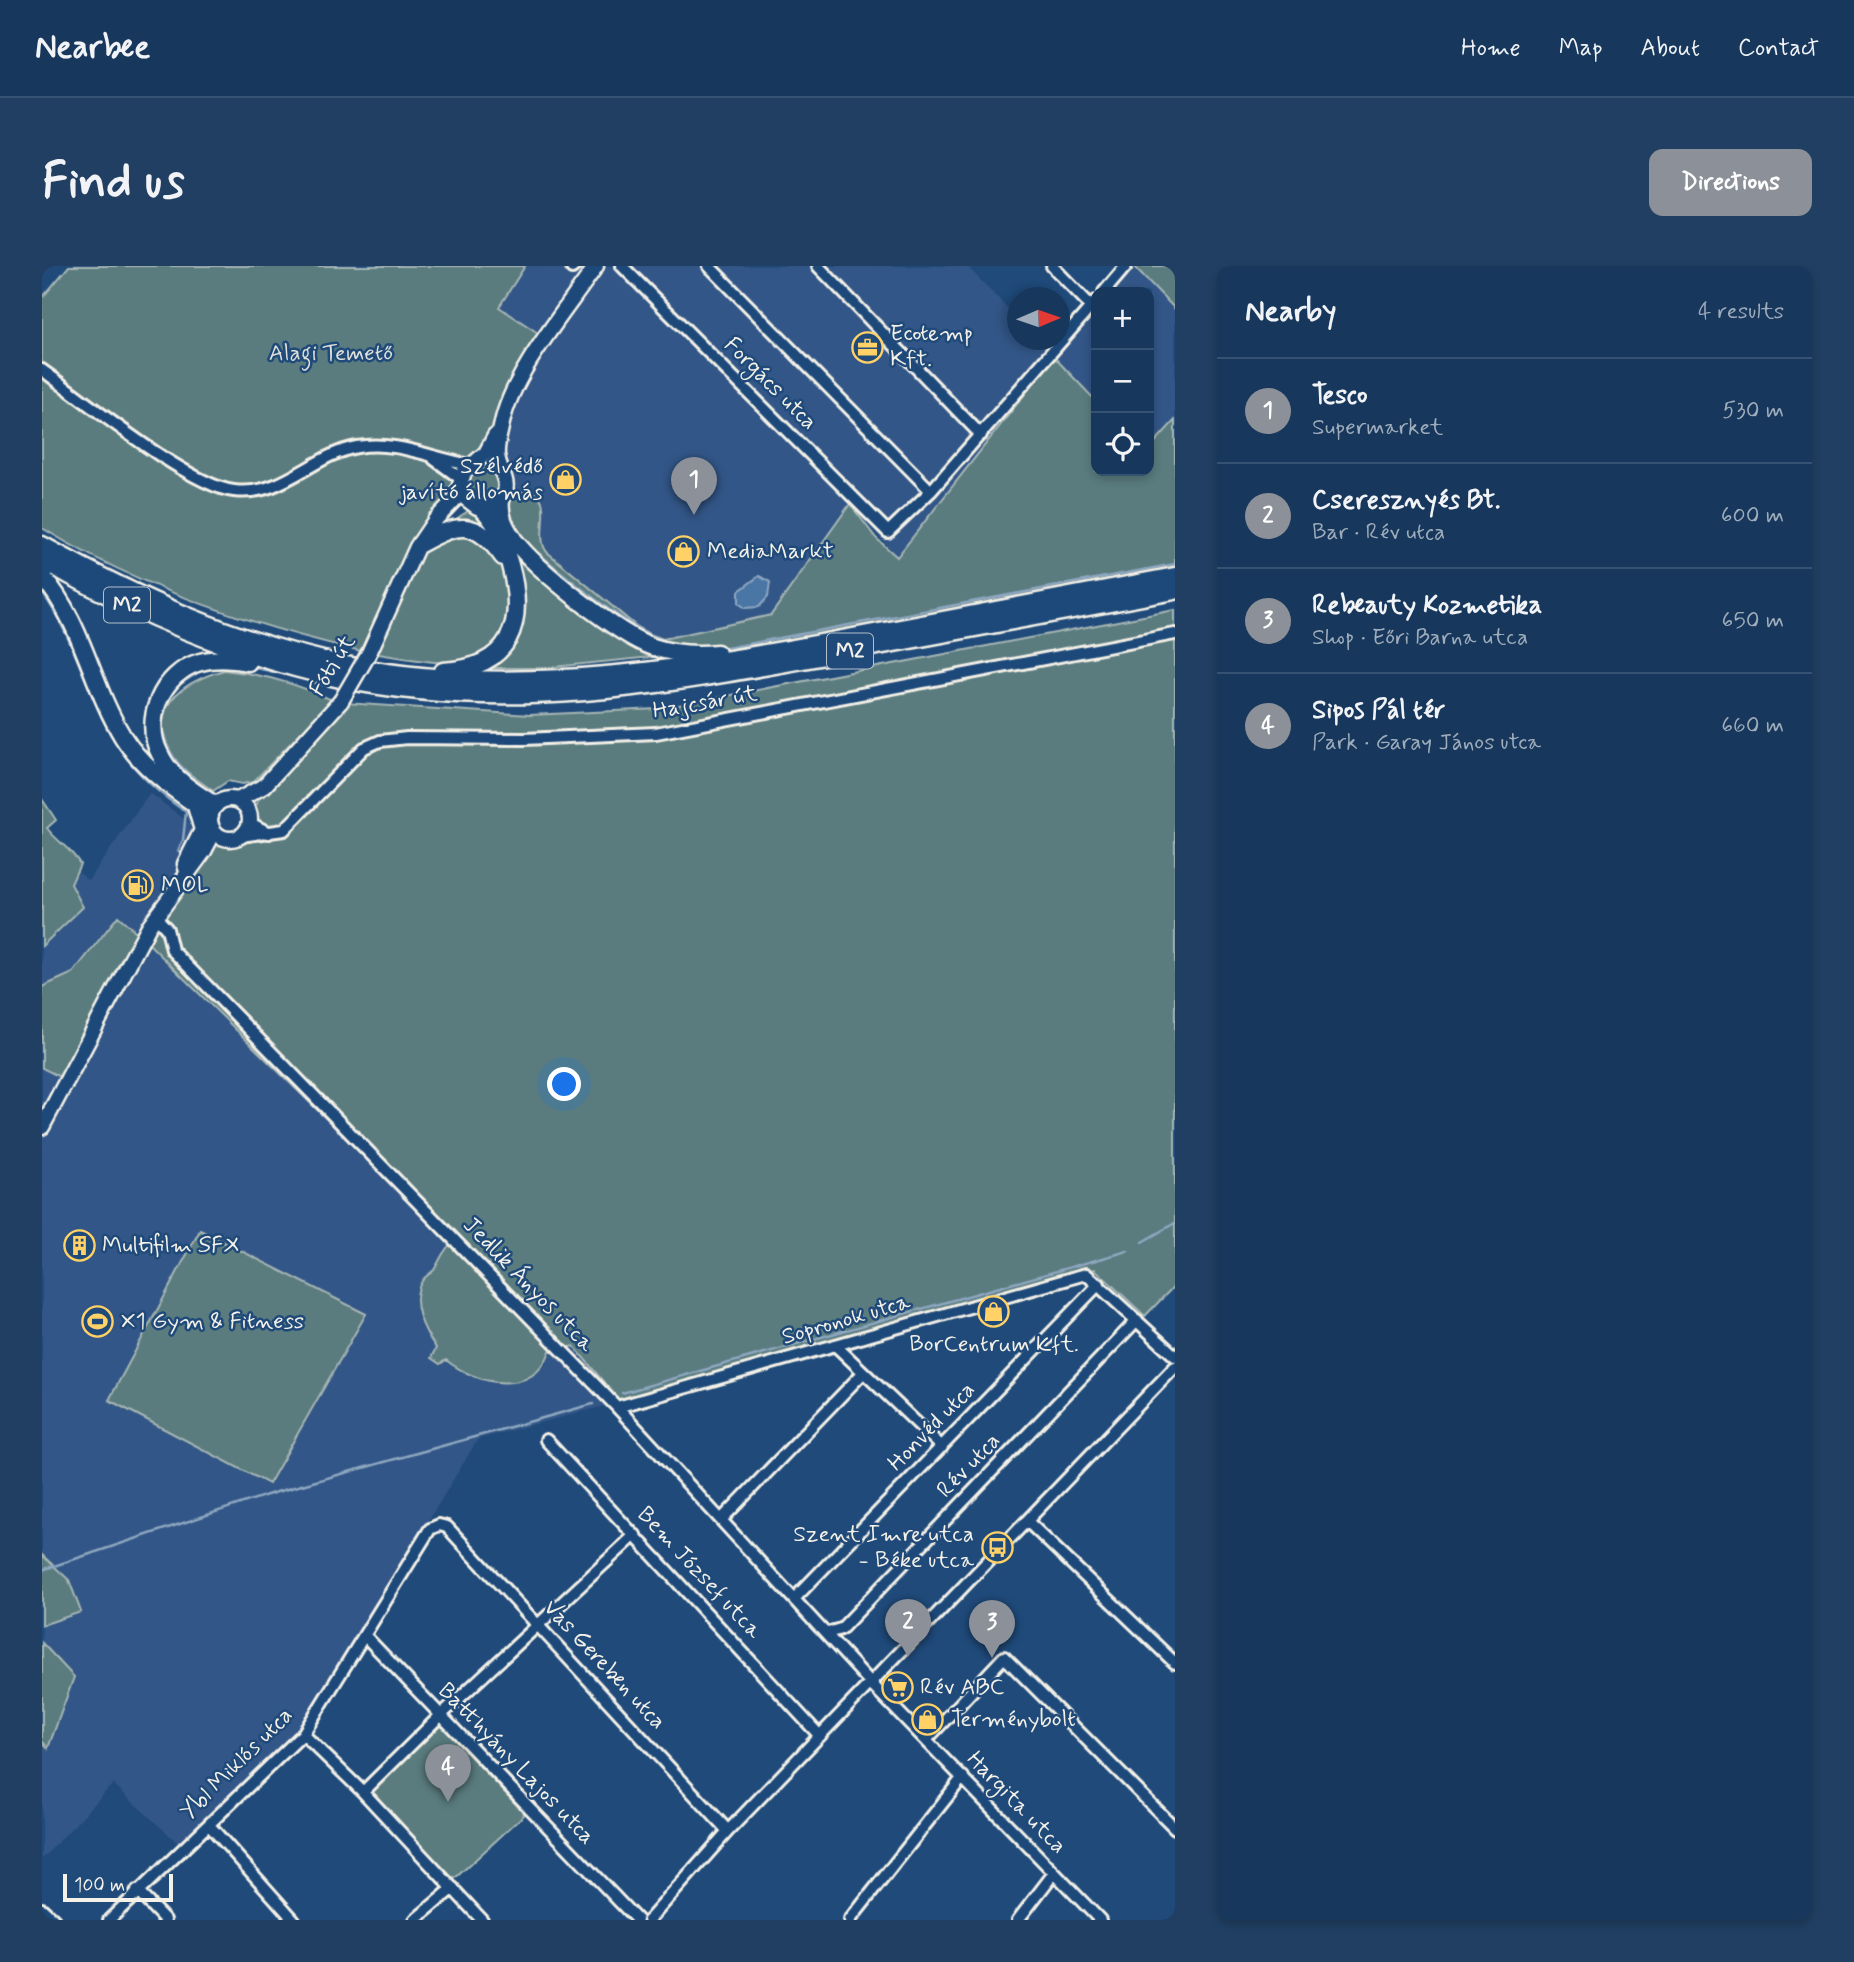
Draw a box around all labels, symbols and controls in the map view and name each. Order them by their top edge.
text: Nearbee [35,26,150,70]
text: Home [1461,33,1521,64]
text: Map [1559,33,1603,64]
text: About [1641,33,1700,64]
text: Contact [1738,33,1819,64]
button: Directions [1649,149,1812,216]
text: Find us [42,150,185,215]
north arrow [1007,287,1070,350]
map controls [1091,287,1154,476]
button: + [1091,287,1154,350]
text: Nearby [1245,292,1336,331]
text: 4 results [1698,297,1784,327]
place label: Ecotemp Kft. [890,319,973,375]
office icon: Ecotemp Kft. [850,330,884,364]
street label: Forgács utca [716,331,823,438]
park label: Alagi Temető [269,339,393,371]
button: − [1091,350,1154,413]
text: Tesco [1312,379,1368,413]
text: 1 [1263,396,1273,426]
text: 530 m [1722,396,1784,426]
button: locate [1091,413,1154,476]
text: Supermarket [1312,413,1443,443]
place label: Szélvédő javító állomás [398,452,543,508]
pin: 1 [671,457,717,515]
shop icon: Szélvédő javító állomás [549,463,583,497]
text: Cseresznyés Bt. [1312,484,1501,518]
text: 2 [1262,501,1274,531]
text: 600 m [1721,501,1784,531]
text: Bar · Rév utca [1312,518,1445,548]
shop icon: MediaMarkt [667,535,701,569]
place label: MediaMarkt [707,537,834,567]
road number: M2 [104,588,150,622]
text: Rebeauty Kozmetika [1312,589,1542,623]
text: 3 [1263,606,1273,636]
text: 650 m [1722,606,1784,636]
text: Shop · Eőri Barna utca [1312,623,1528,653]
street label: Fóti út [303,629,363,702]
road number: M2 [827,634,873,668]
street label: Hajcsár út [650,679,760,727]
text: Sipos Pál tér [1312,694,1445,728]
text: 4 [1261,711,1275,741]
text: 660 m [1721,711,1784,741]
text: Park · Garay János utca [1312,728,1541,758]
fuel station icon: MOL [121,869,155,903]
place label: MOL [161,871,209,901]
your location [547,1067,581,1101]
street label: Jedlik Ányos utca [456,1211,600,1359]
building icon: Multifilm SFX [62,1229,96,1263]
place label: Multifilm SFX [102,1231,240,1261]
street label: Sopronok utca [778,1287,914,1353]
shop icon: BorCentrum Kft. [977,1294,1011,1328]
sports icon: X1 Gym & Fitness [81,1305,115,1339]
place label: X1 Gym & Fitness [121,1307,304,1337]
place label: BorCentrum Kft. [909,1330,1079,1360]
street label: Honvéd utca [882,1376,982,1478]
street label: Rév utca [931,1427,1007,1505]
street label: Bem József utca [630,1501,768,1646]
place label: Szent Imre utca - Béke utca [793,1520,974,1576]
bus stop icon: Szent Imre utca - Béke utca [980,1531,1014,1565]
street label: Vas Gereben utca [536,1594,672,1736]
pin: 2 [885,1599,931,1657]
pin: 3 [969,1600,1015,1658]
supermarket icon: Rév ABC [880,1671,914,1705]
place label: Rév ABC [920,1673,1005,1703]
street label: Batthyány Lajos utca [431,1677,601,1851]
street label: Ybl Miklós utca [174,1701,300,1827]
shop icon: Terménybolt [911,1703,945,1737]
place label: Terménybolt [951,1705,1076,1735]
pin: 4 [425,1744,471,1802]
street label: Hargita utca [958,1745,1073,1862]
scale bar [63,1871,173,1903]
text: 100 m [74,1873,125,1898]

